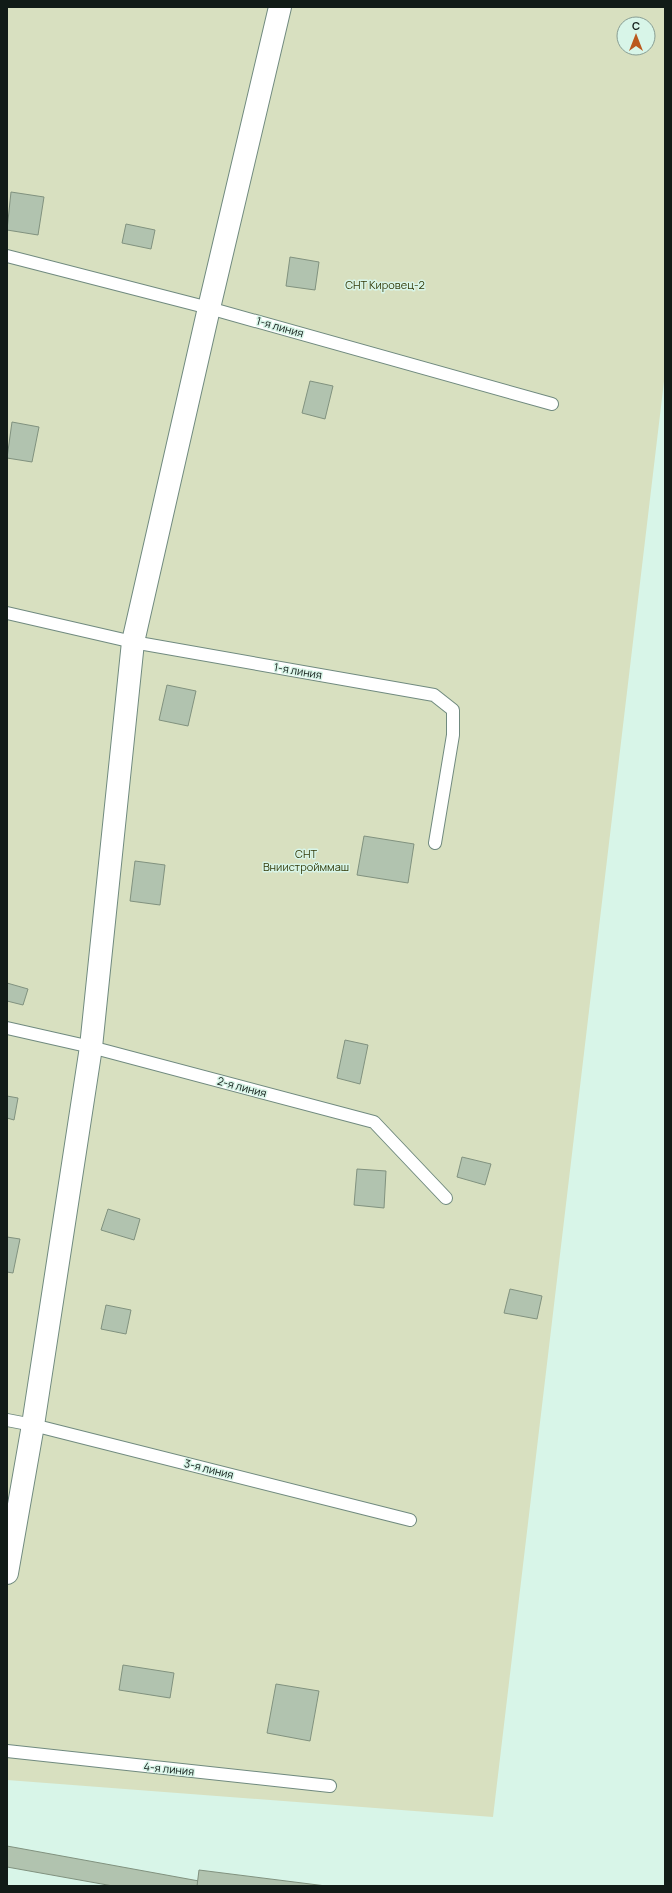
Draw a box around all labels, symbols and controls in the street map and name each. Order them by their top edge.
north arrow [616,16,656,56]
text: С [632,18,640,33]
park label: СНТ Кировец-2 [345,277,425,292]
street label: 1-я линия [255,313,306,340]
street label: 1-я линия [273,659,323,682]
park label: СНТ Вниистройммаш [263,846,349,874]
street label: 2-я линия [216,1073,269,1100]
street label: 3-я линия [183,1455,235,1482]
street label: 4-я линия [143,1758,195,1779]

